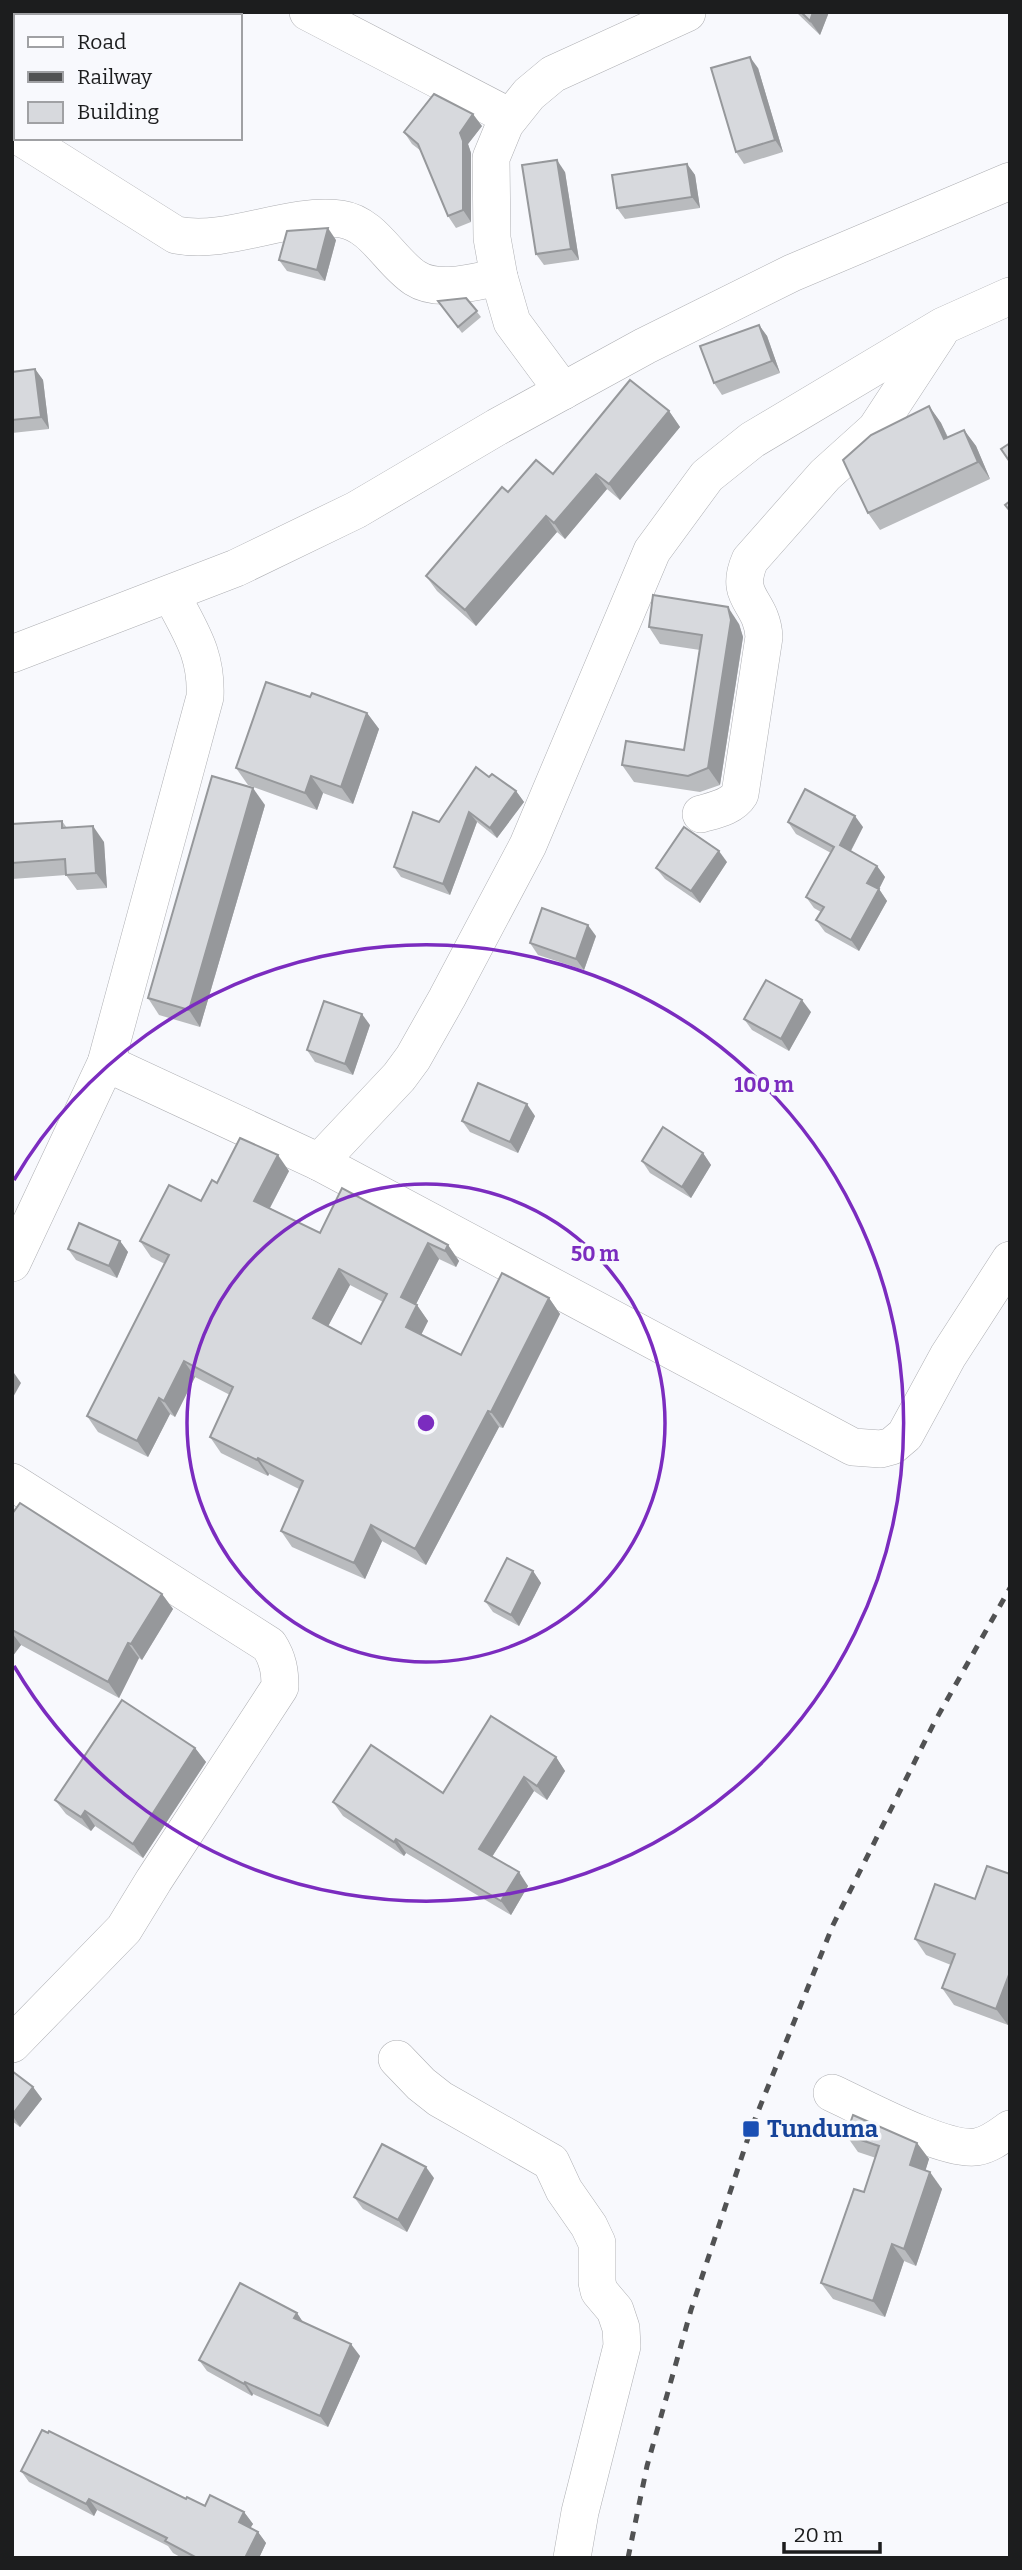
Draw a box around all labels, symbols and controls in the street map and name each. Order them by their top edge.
legend [14,14,242,140]
text: Road [77,29,126,55]
text: Railway [77,64,153,90]
text: Building [77,99,160,125]
text: 100 m [734,1072,794,1098]
text: 50 m [571,1241,619,1267]
centre of rings [414,1411,438,1435]
place label: Tunduma [767,2115,879,2143]
marker: Tunduma [741,2119,761,2139]
scale bar [784,2510,880,2554]
text: 20 m [794,2522,843,2548]

